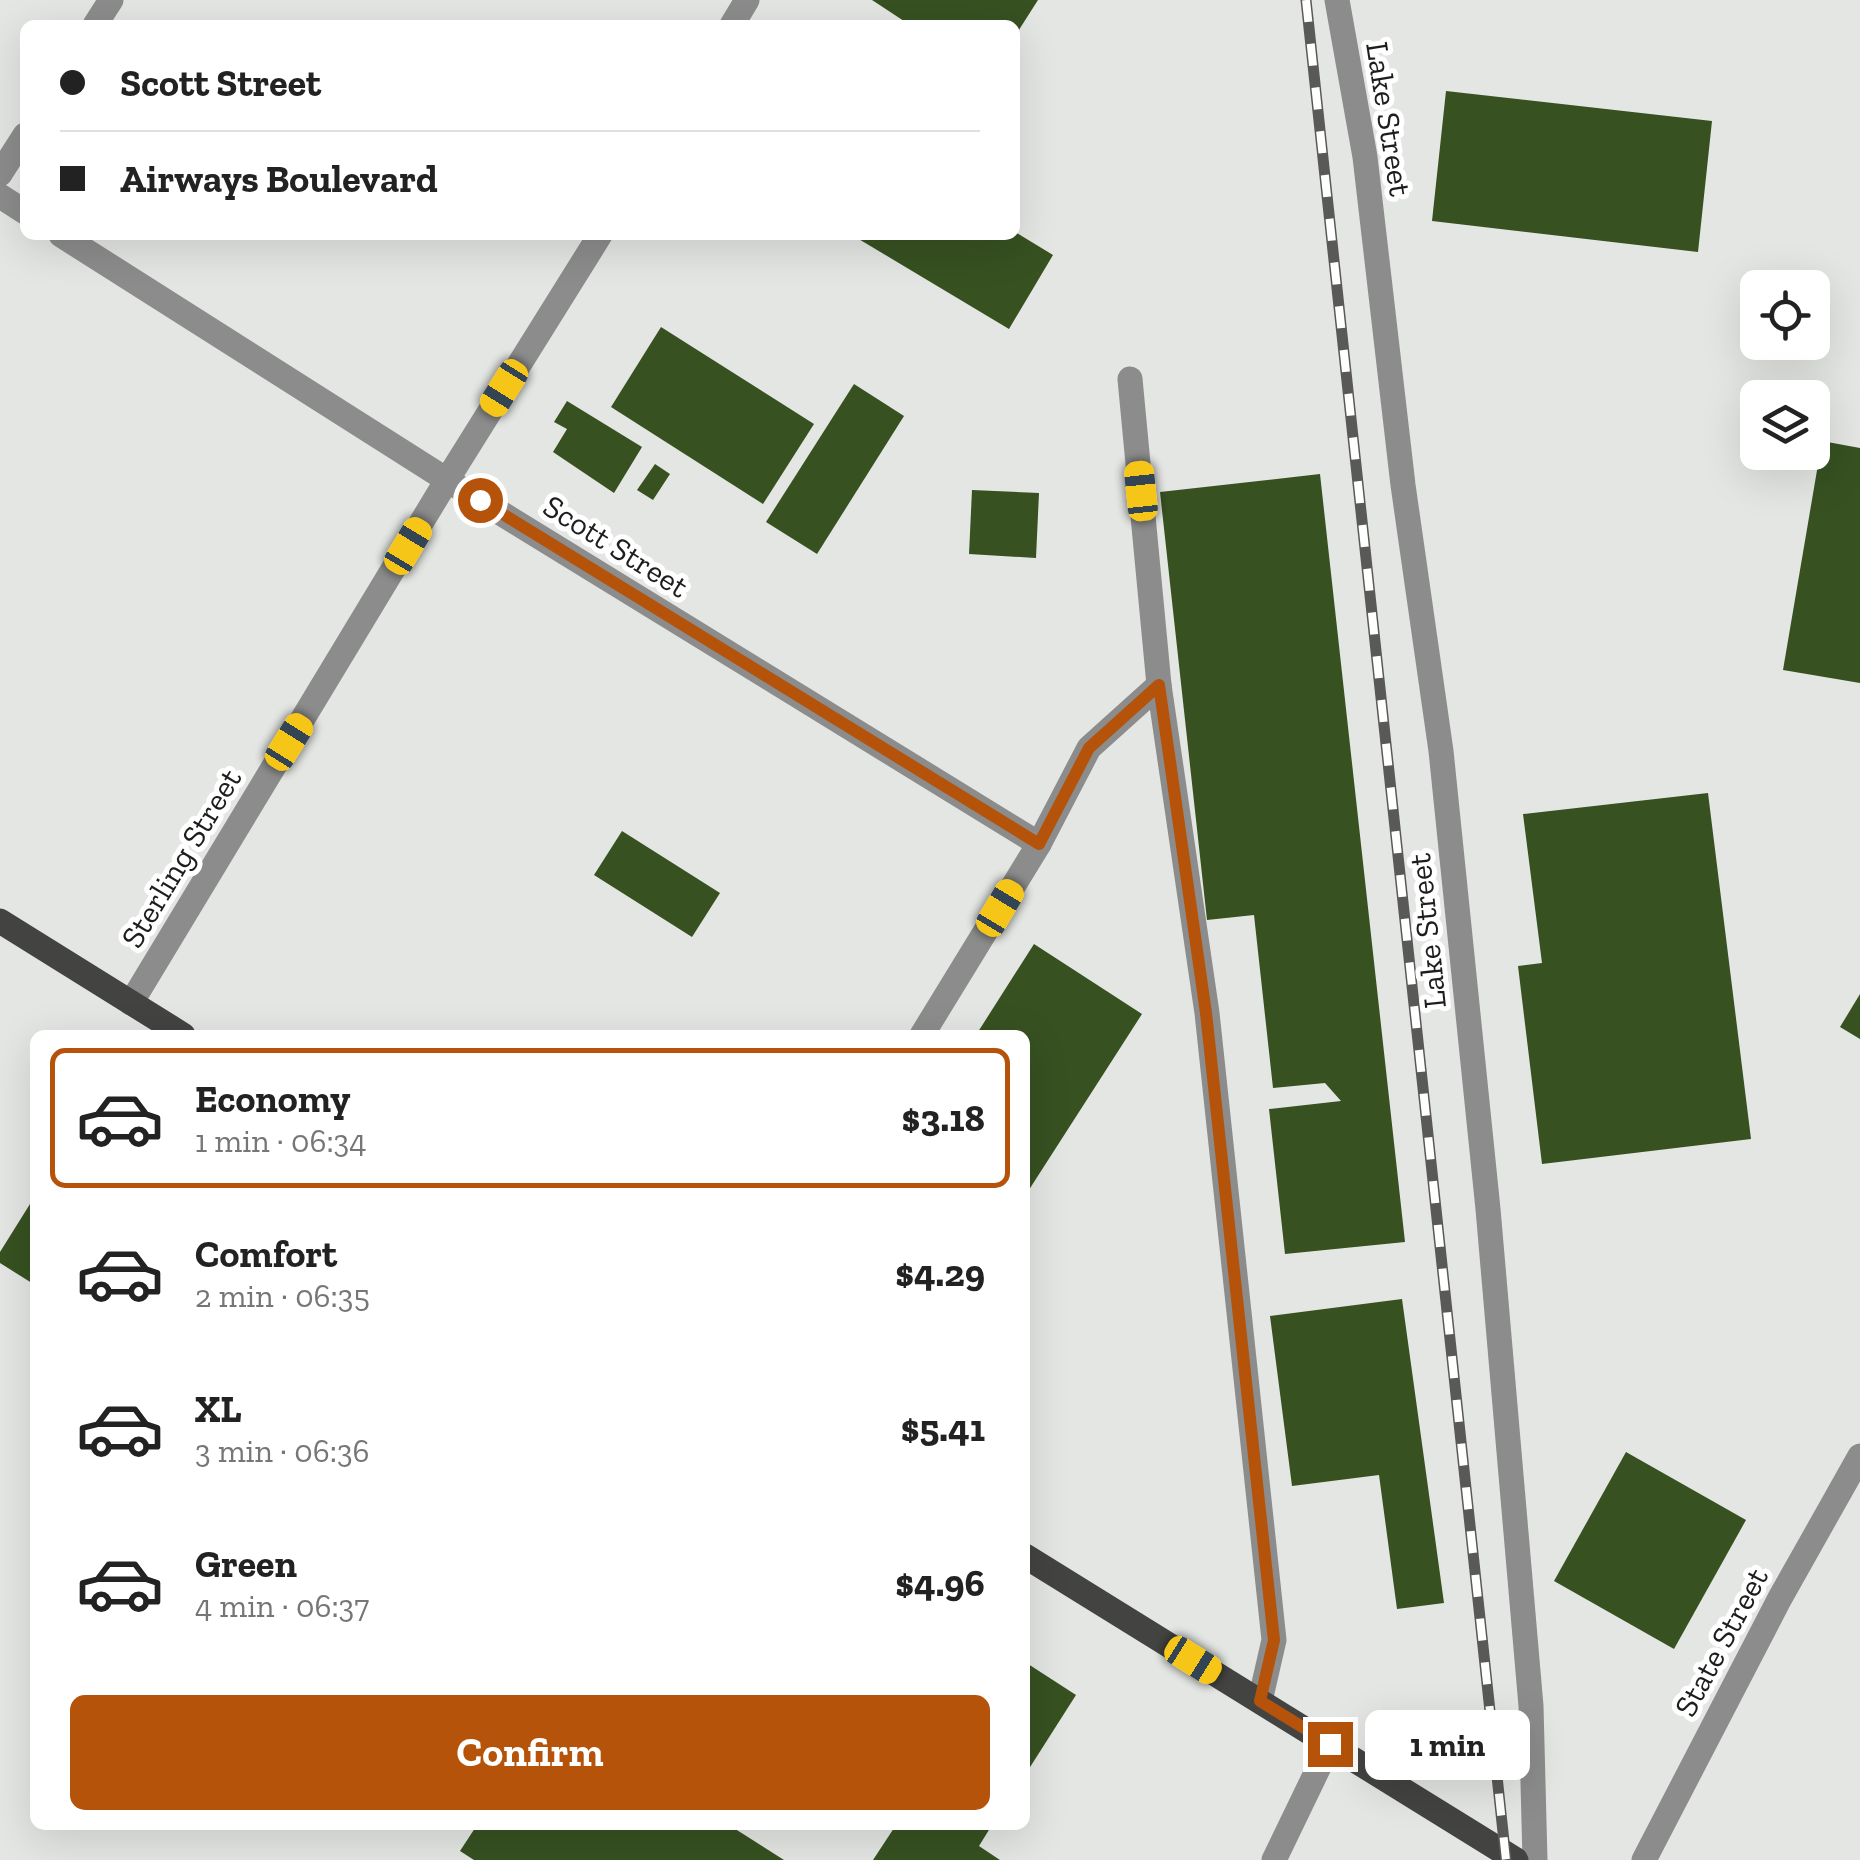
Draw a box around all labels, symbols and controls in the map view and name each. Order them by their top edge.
street label: Lake Street [1358,39,1420,199]
text: Scott Street [120,60,321,106]
text: Airways Boulevard [120,156,438,202]
map controls [1740,270,1830,470]
button: locate [1740,270,1830,360]
car [475,355,533,421]
button: layers [1740,380,1830,470]
car [1123,460,1159,522]
route start [458,478,503,523]
street label: Scott Street [537,487,696,606]
car [380,513,436,579]
car [260,709,318,775]
street label: Sterling Street [113,761,249,954]
street label: Lake Street [1400,852,1454,1010]
car [972,875,1028,941]
icon: car [75,1073,165,1163]
text: Economy [195,1076,350,1122]
text: $3.18 [902,1095,985,1141]
text: 1 min · 06:34 [195,1122,367,1160]
icon: car [75,1228,165,1318]
text: Comfort [195,1231,337,1277]
text: $4.29 [895,1250,985,1296]
text: 2 min · 06:35 [195,1277,370,1315]
icon: car [75,1383,165,1473]
text: XL [195,1386,242,1432]
text: $5.41 [901,1405,985,1451]
text: 3 min · 06:36 [195,1432,370,1470]
icon: car [75,1538,165,1628]
text: Green [195,1541,297,1587]
text: $4.96 [895,1560,985,1606]
street label: State Street [1666,1561,1776,1723]
text: 4 min · 06:37 [195,1587,369,1625]
car [1160,1631,1226,1689]
button: Confirm [70,1695,990,1810]
callout: 1 min [1365,1709,1530,1779]
route end [1308,1722,1353,1767]
text: 1 min [1410,1726,1485,1764]

